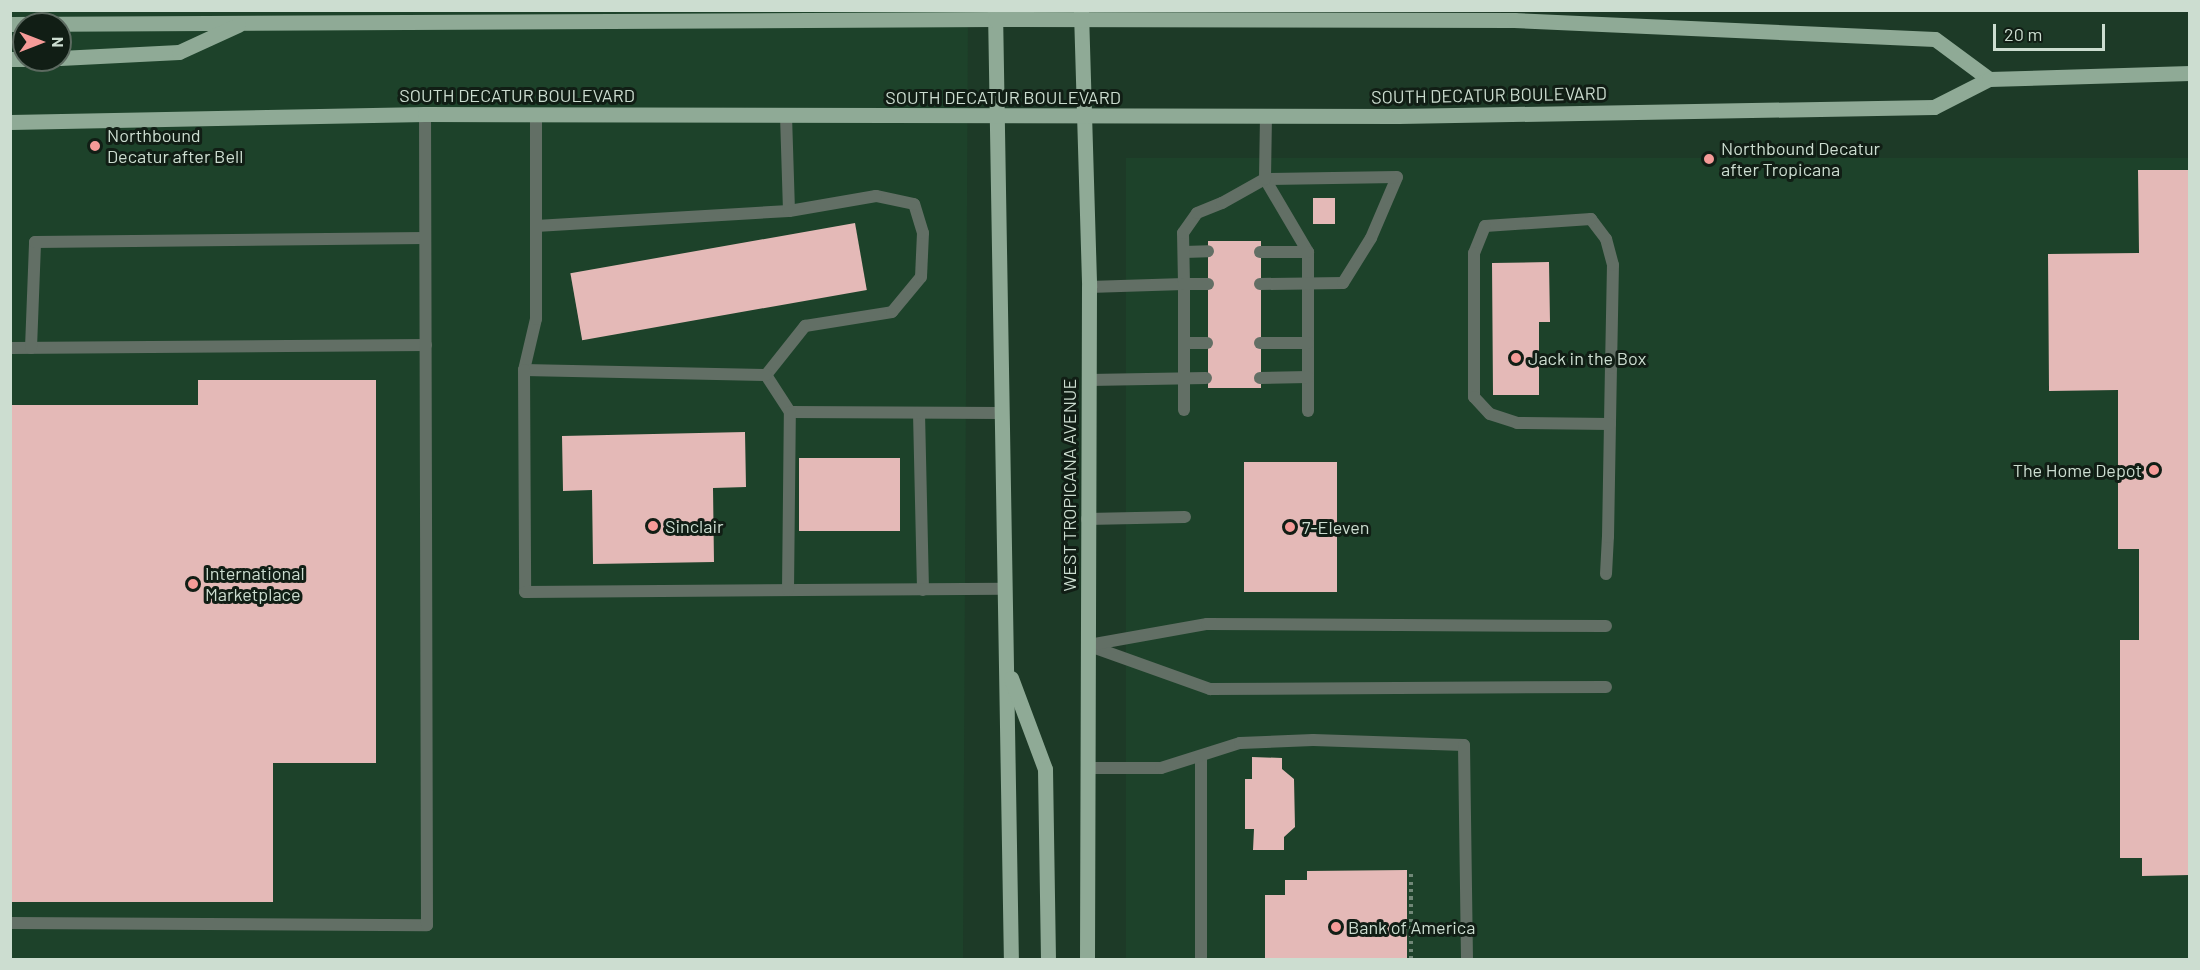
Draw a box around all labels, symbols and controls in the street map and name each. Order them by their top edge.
north arrow [12,12,72,72]
scale bar [1996,12,2108,50]
text: 20 m [2004,23,2042,45]
text: N [49,37,68,47]
street label: SOUTH DECATUR BOULEVARD [1371,82,1607,108]
street label: SOUTH DECATUR BOULEVARD [399,84,635,106]
street label: SOUTH DECATUR BOULEVARD [885,86,1121,108]
place label: Northbound Decatur after Bell [107,125,243,168]
place label: Northbound Decatur after Tropicana [1721,138,1880,180]
marker: Northbound Decatur after Bell [88,139,102,153]
marker: Northbound Decatur after Tropicana [1702,152,1716,166]
place label: Jack in the Box [1528,347,1646,369]
marker: Jack in the Box [1509,351,1523,365]
street label: WEST TROPICANA AVENUE [1058,379,1080,591]
place label: The Home Depot [2013,459,2142,481]
marker: The Home Depot [2147,463,2161,477]
place label: Sinclair [665,515,724,537]
place label: 7-Eleven [1302,516,1370,538]
marker: Sinclair [646,519,660,533]
marker: 7-Eleven [1283,520,1297,534]
place label: International Marketplace [205,563,305,606]
marker: International Marketplace [186,577,200,591]
place label: Bank of America [1348,916,1475,938]
marker: Bank of America [1329,920,1343,934]

